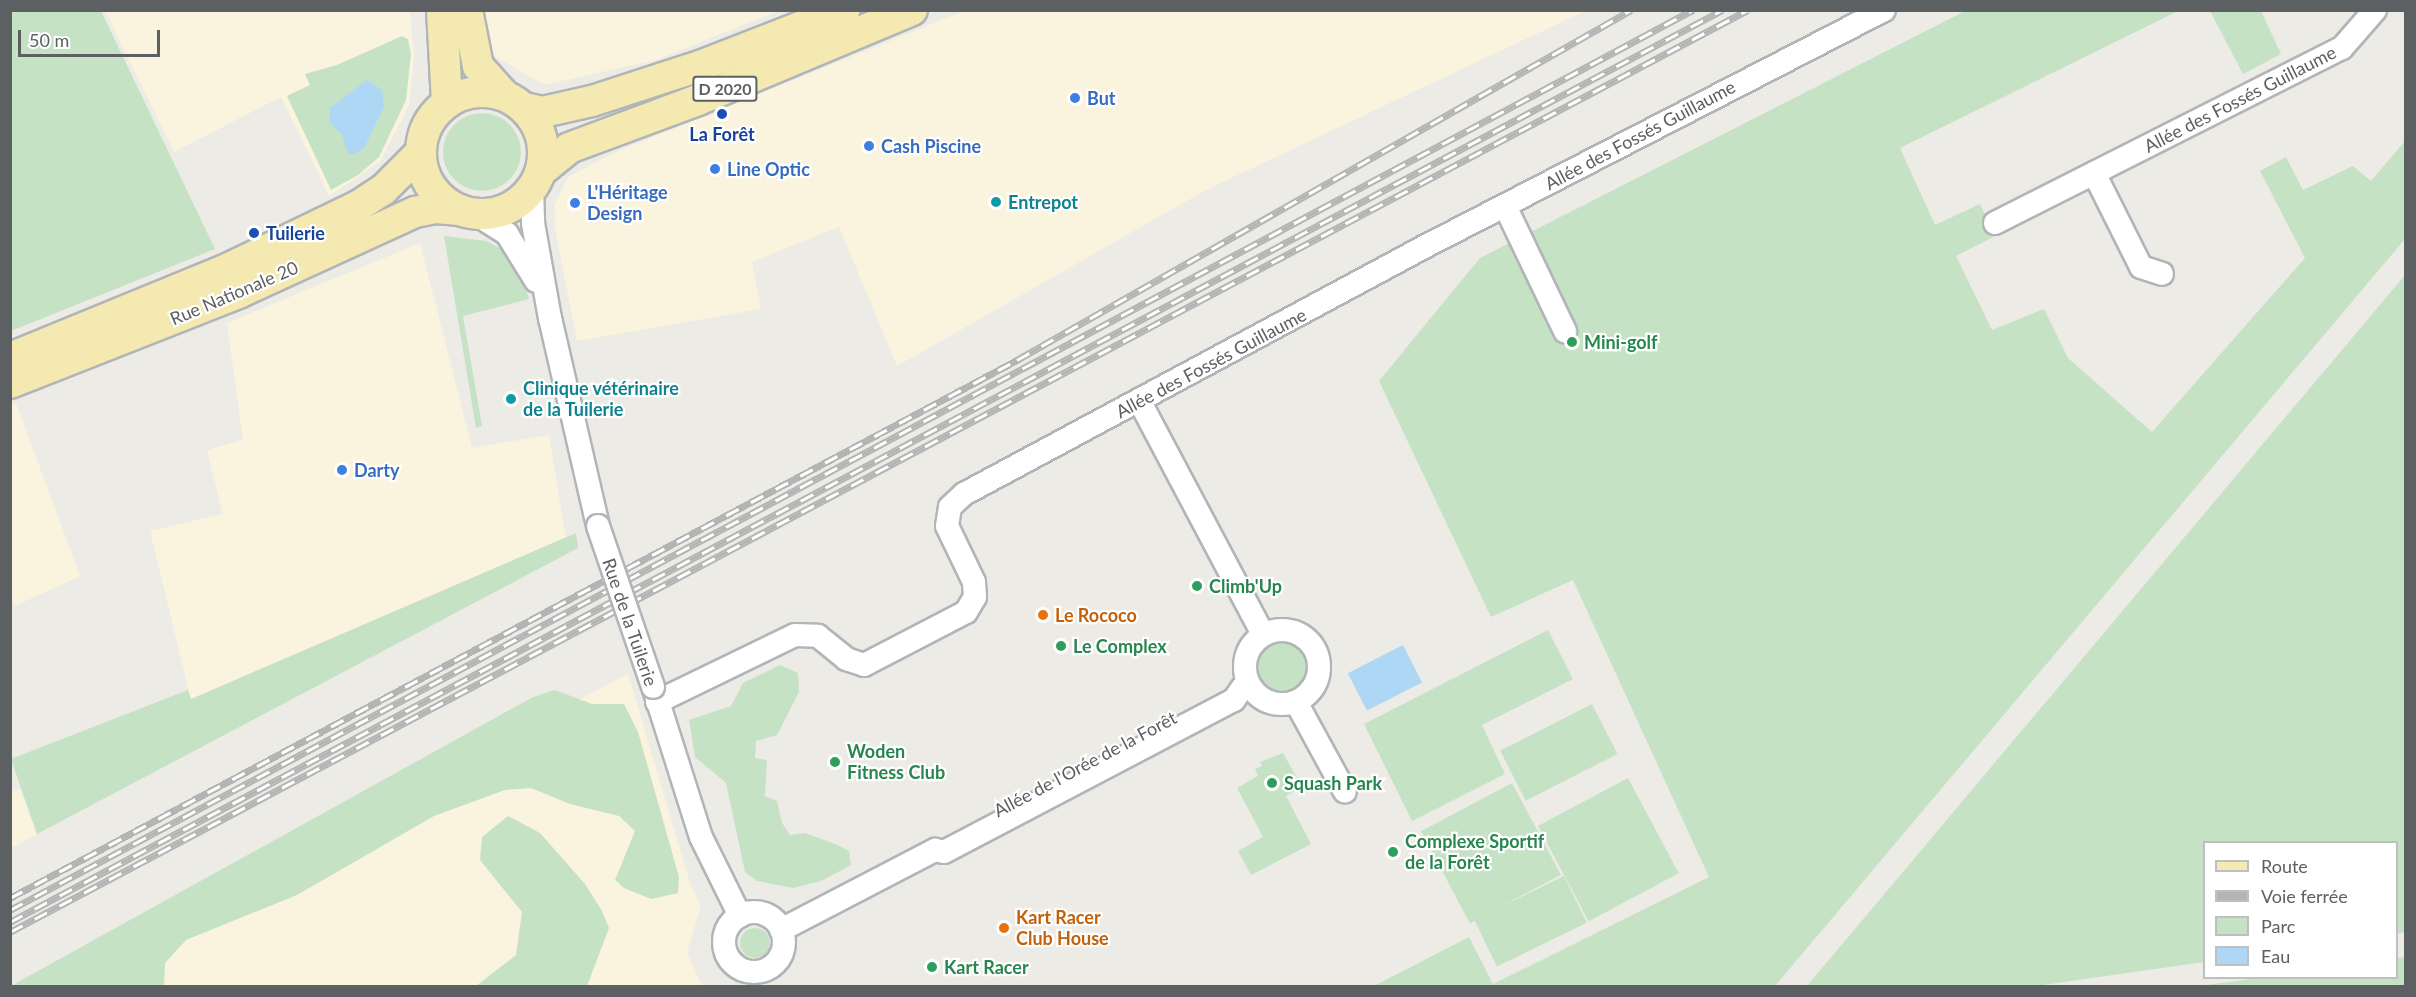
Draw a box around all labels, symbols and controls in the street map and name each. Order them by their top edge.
scale bar [21,18,164,56]
text: 50 m [29,29,69,51]
street label: Allée des Fossés Guillaume [2140,41,2340,157]
road number: D 2020 [692,76,758,102]
street label: Allée des Fossés Guillaume [1541,76,1739,194]
place label: But [1087,87,1116,109]
marker: But [1068,91,1082,105]
marker: La Forêt [715,107,729,121]
place label: La Forêt [689,123,755,145]
place label: Cash Piscine [881,135,981,157]
marker: Cash Piscine [862,139,876,153]
place label: Line Optic [727,158,810,180]
marker: Line Optic [708,162,722,176]
place label: L'Héritage Design [587,182,668,224]
place label: Entrepot [1008,191,1078,213]
marker: Entrepot [989,195,1003,209]
marker: L'Héritage Design [568,196,582,210]
place label: Tuilerie [266,222,325,244]
marker: Tuilerie [247,226,261,240]
street label: Rue Nationale 20 [167,256,301,330]
street label: Allée des Fossés Guillaume [1112,304,1310,422]
place label: Mini-golf [1584,331,1658,353]
marker: Mini-golf [1565,335,1579,349]
place label: Clinique vétérinaire de la Tuilerie [523,378,679,420]
marker: Clinique vétérinaire de la Tuilerie [504,392,518,406]
place label: Darty [354,459,400,481]
marker: Darty [335,463,349,477]
street label: Rue de la Tuilerie [598,555,662,689]
place label: Climb'Up [1209,575,1282,597]
marker: Climb'Up [1190,579,1204,593]
place label: Le Rococo [1055,604,1137,626]
marker: Le Rococo [1036,608,1050,622]
place label: Le Complex [1073,635,1167,657]
marker: Le Complex [1054,639,1068,653]
street label: Allée de l'Orée de la Forêt [990,707,1180,821]
place label: Woden Fitness Club [847,741,945,783]
marker: Woden Fitness Club [828,755,842,769]
place label: Squash Park [1284,772,1382,794]
marker: Squash Park [1265,776,1279,790]
place label: Complexe Sportif de la Forêt [1405,831,1544,874]
legend [2203,841,2398,979]
marker: Complexe Sportif de la Forêt [1386,845,1400,859]
text: Route [2261,855,2308,877]
text: Voie ferrée [2261,885,2348,907]
place label: Kart Racer Club House [1016,907,1109,950]
text: Parc [2261,915,2295,937]
marker: Kart Racer Club House [997,921,1011,935]
text: Eau [2261,945,2290,967]
place label: Kart Racer [944,956,1029,978]
marker: Kart Racer [925,960,939,974]

